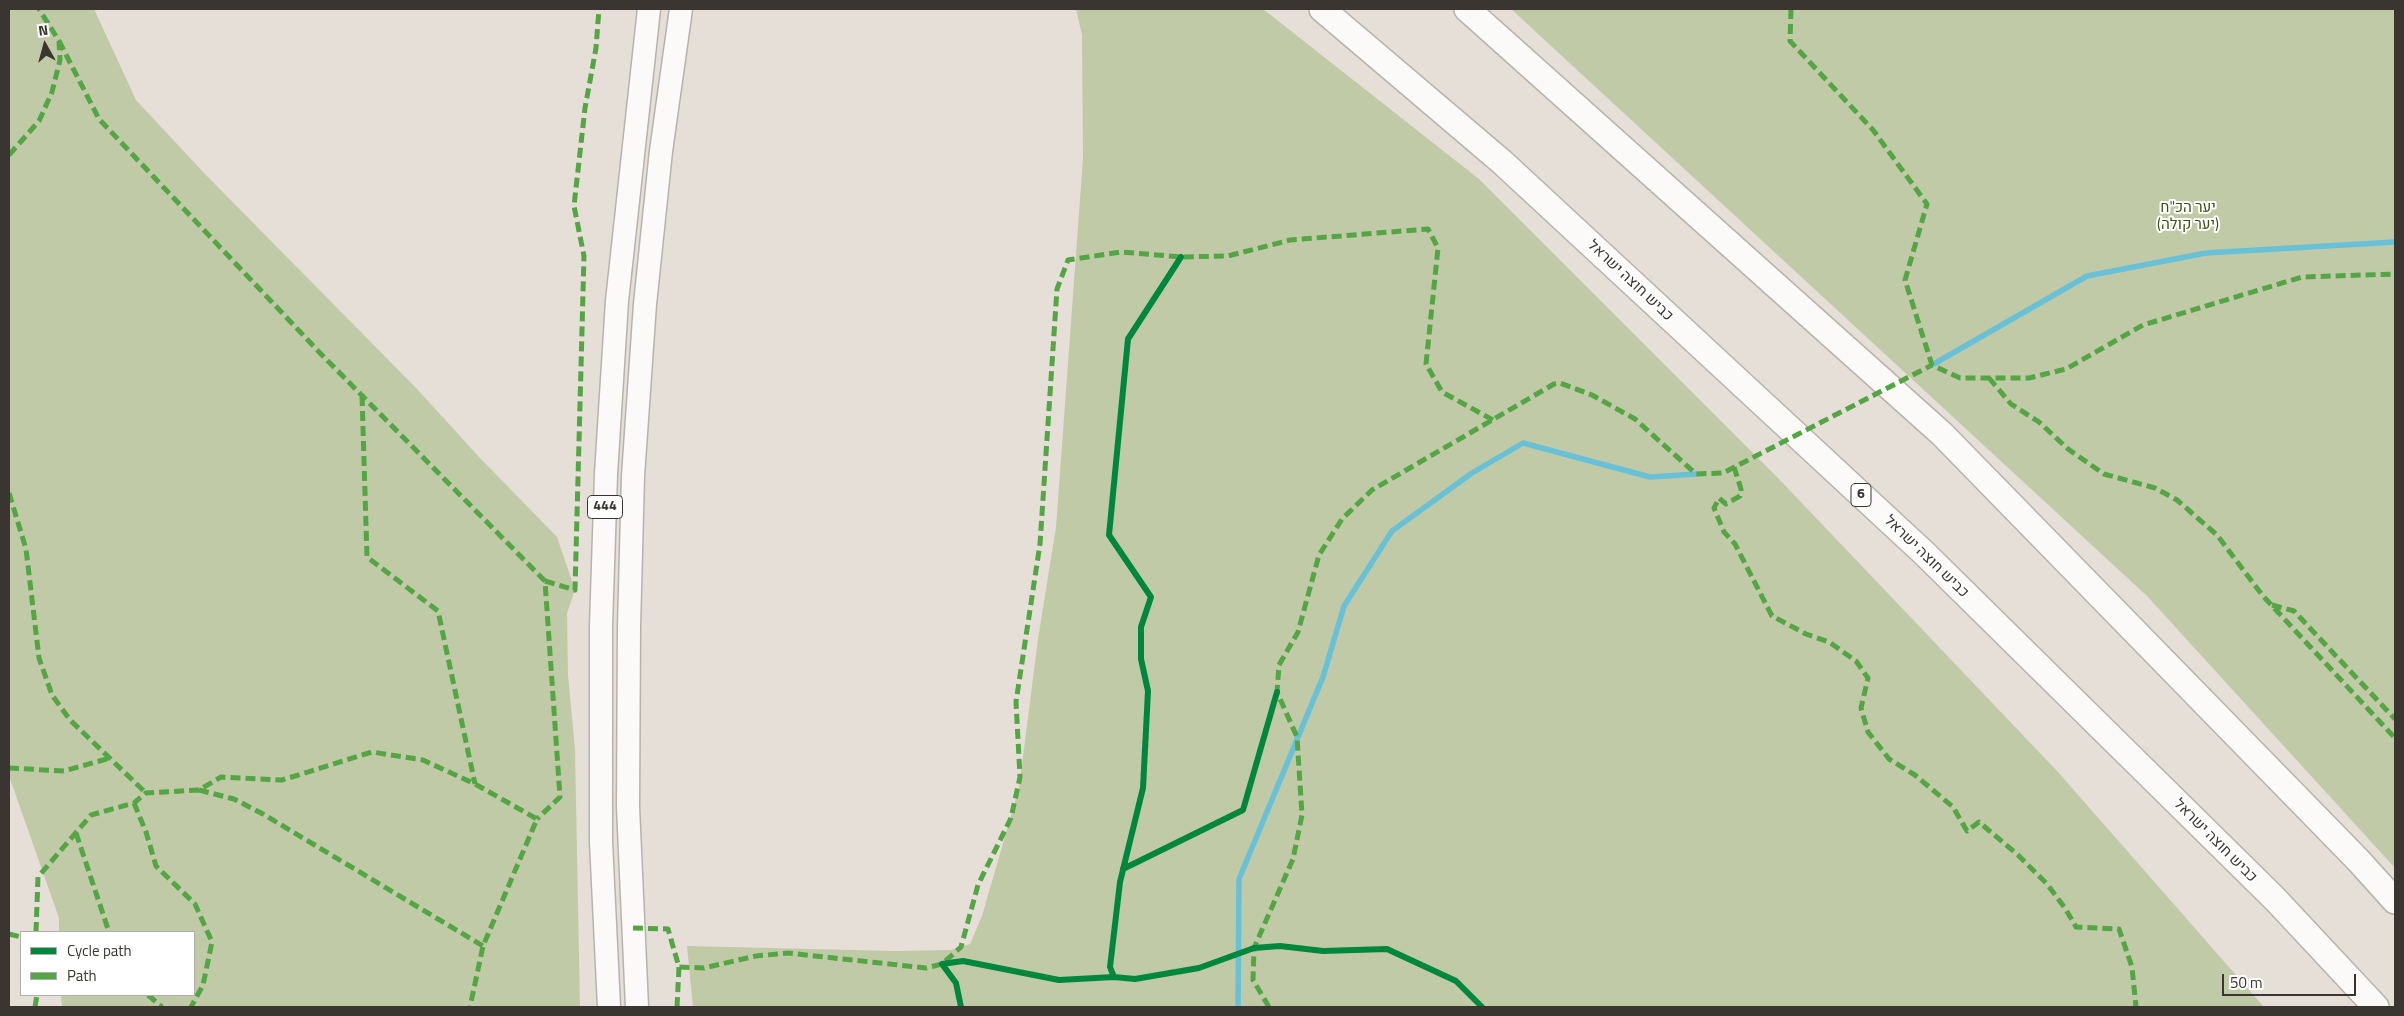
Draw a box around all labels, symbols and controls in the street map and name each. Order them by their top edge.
text: N [37,19,49,41]
north arrow [20,20,70,70]
park label: יער הכ"ח (יער קולה) [2157,199,2219,234]
street label: כביש חוצה ישראל [1583,237,1677,325]
road number: 6 [1851,484,1871,506]
road number: 444 [588,496,622,518]
street label: כביש חוצה ישראל [1880,512,1972,602]
street label: כביש חוצה ישראל [2170,796,2260,886]
legend [20,931,195,996]
text: Cycle path [67,939,132,962]
text: Path [67,964,97,987]
scale bar [2224,964,2358,996]
text: 50 m [2230,971,2263,994]

